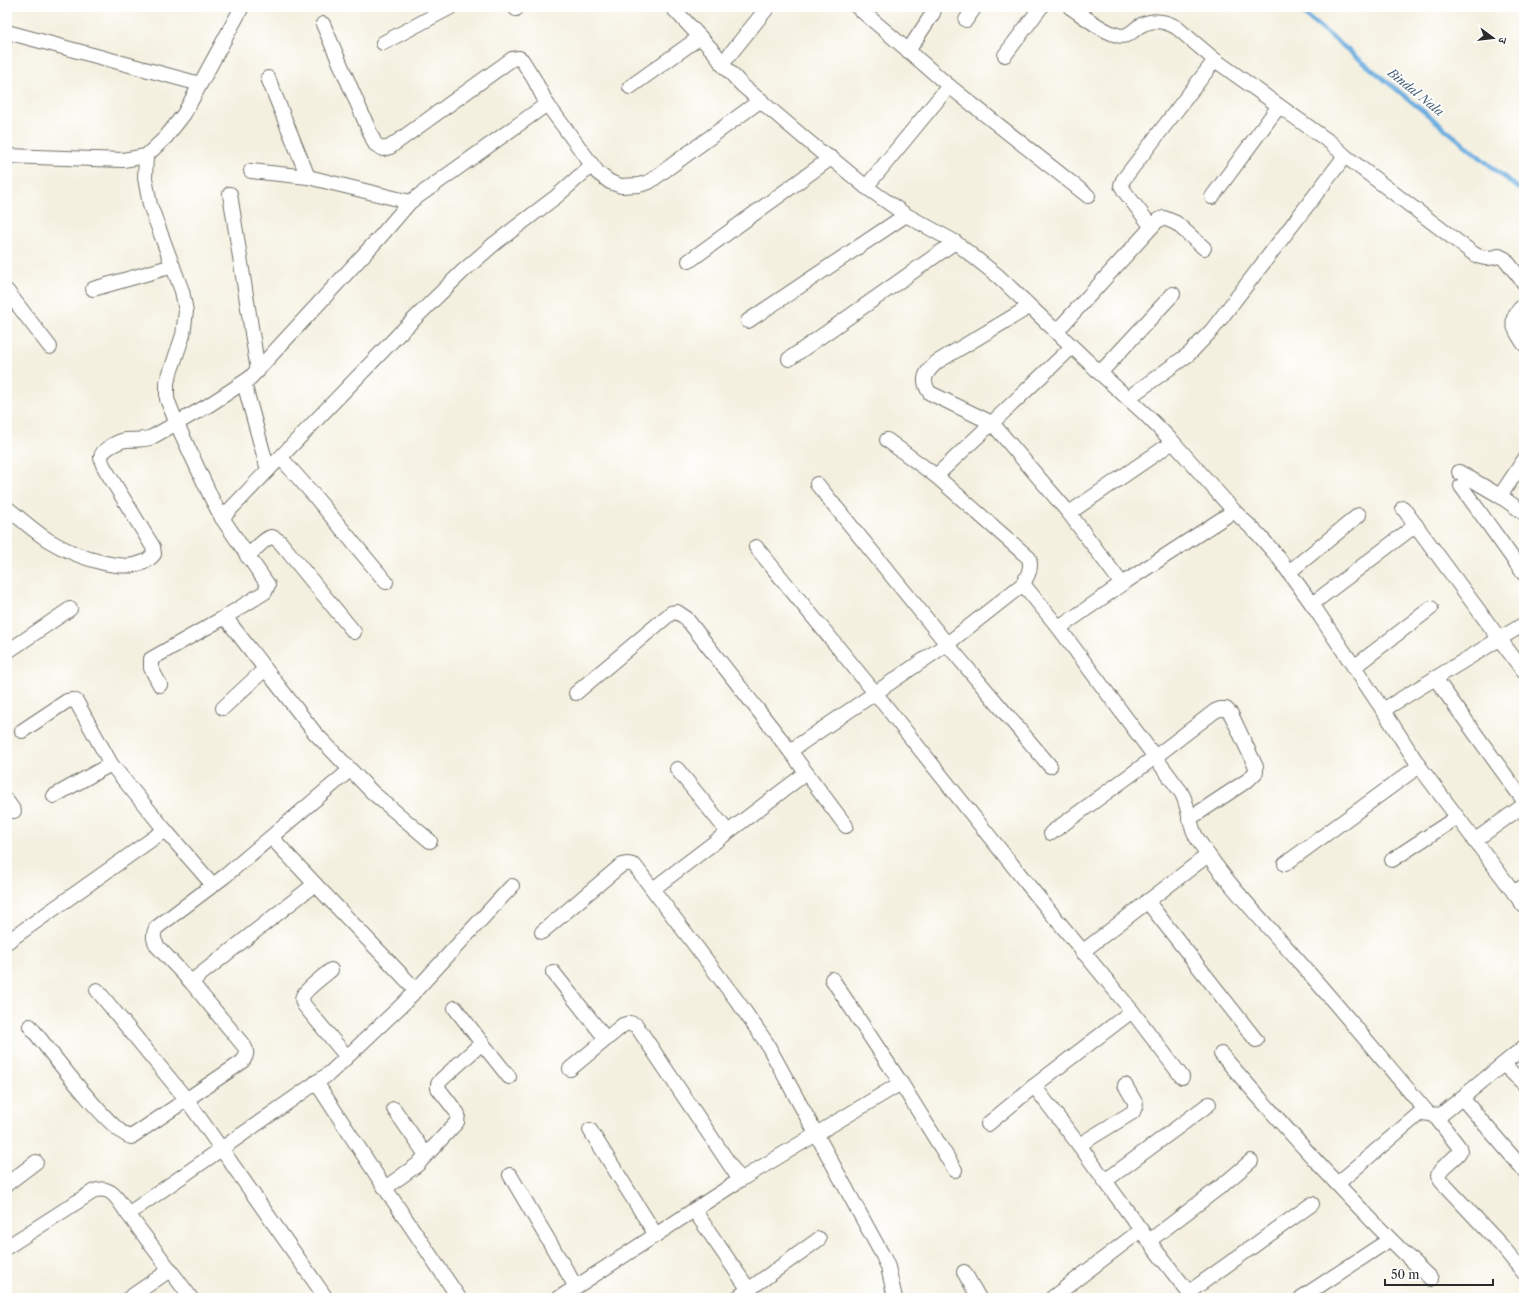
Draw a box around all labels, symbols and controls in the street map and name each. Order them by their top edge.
north arrow [1473,18,1513,58]
text: उ [1495,35,1510,46]
water label: Bindal Nala [1384,64,1447,119]
scale bar [1385,1261,1493,1287]
text: 50 m [1391,1267,1420,1282]

